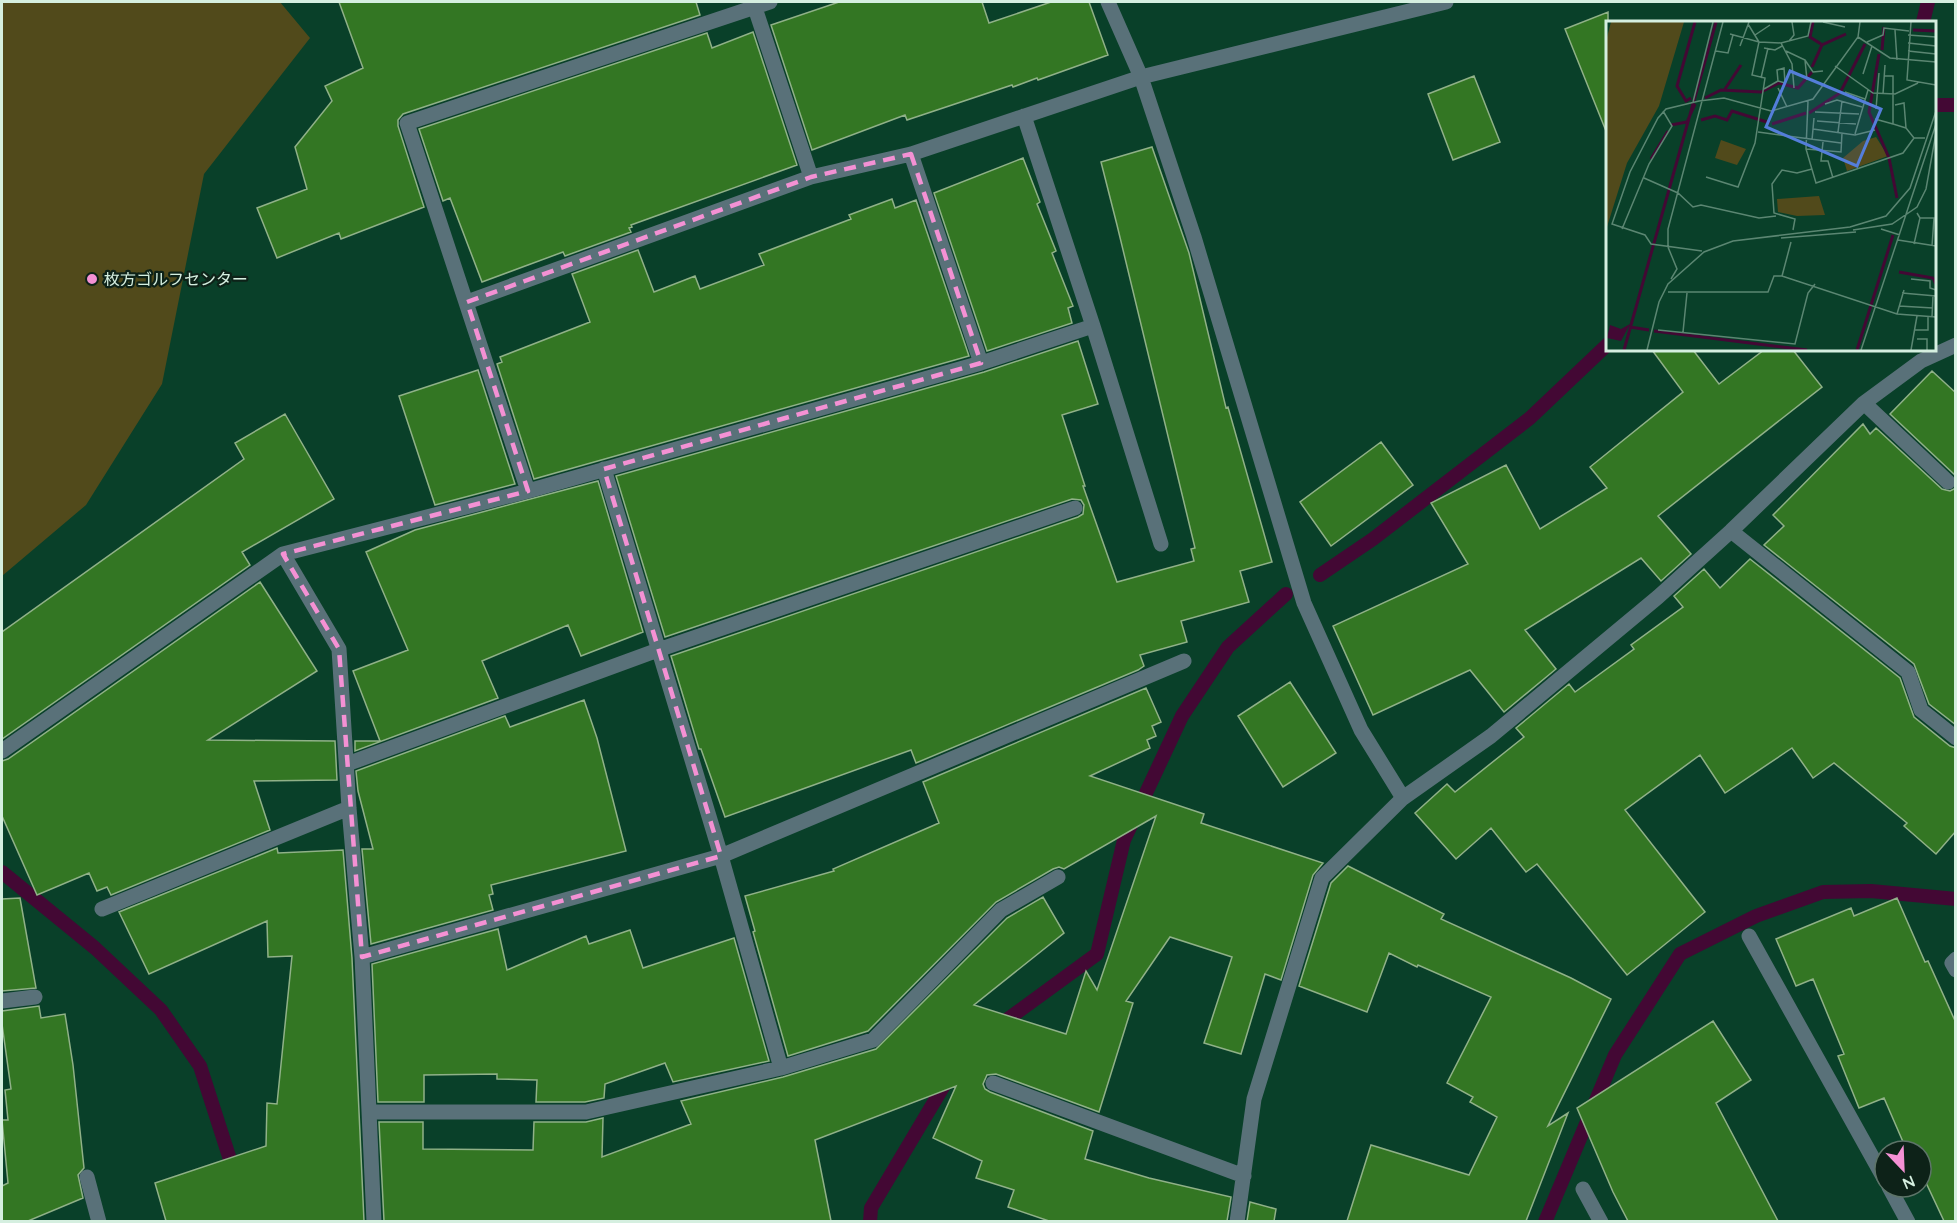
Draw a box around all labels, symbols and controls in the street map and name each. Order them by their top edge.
inset map [1606,21,1936,351]
place label: 枚方ゴルフセンター [104,269,248,289]
marker: 枚方ゴルフセンター [85,272,99,286]
north arrow [1873,1139,1933,1199]
text: N [1900,1171,1918,1194]

